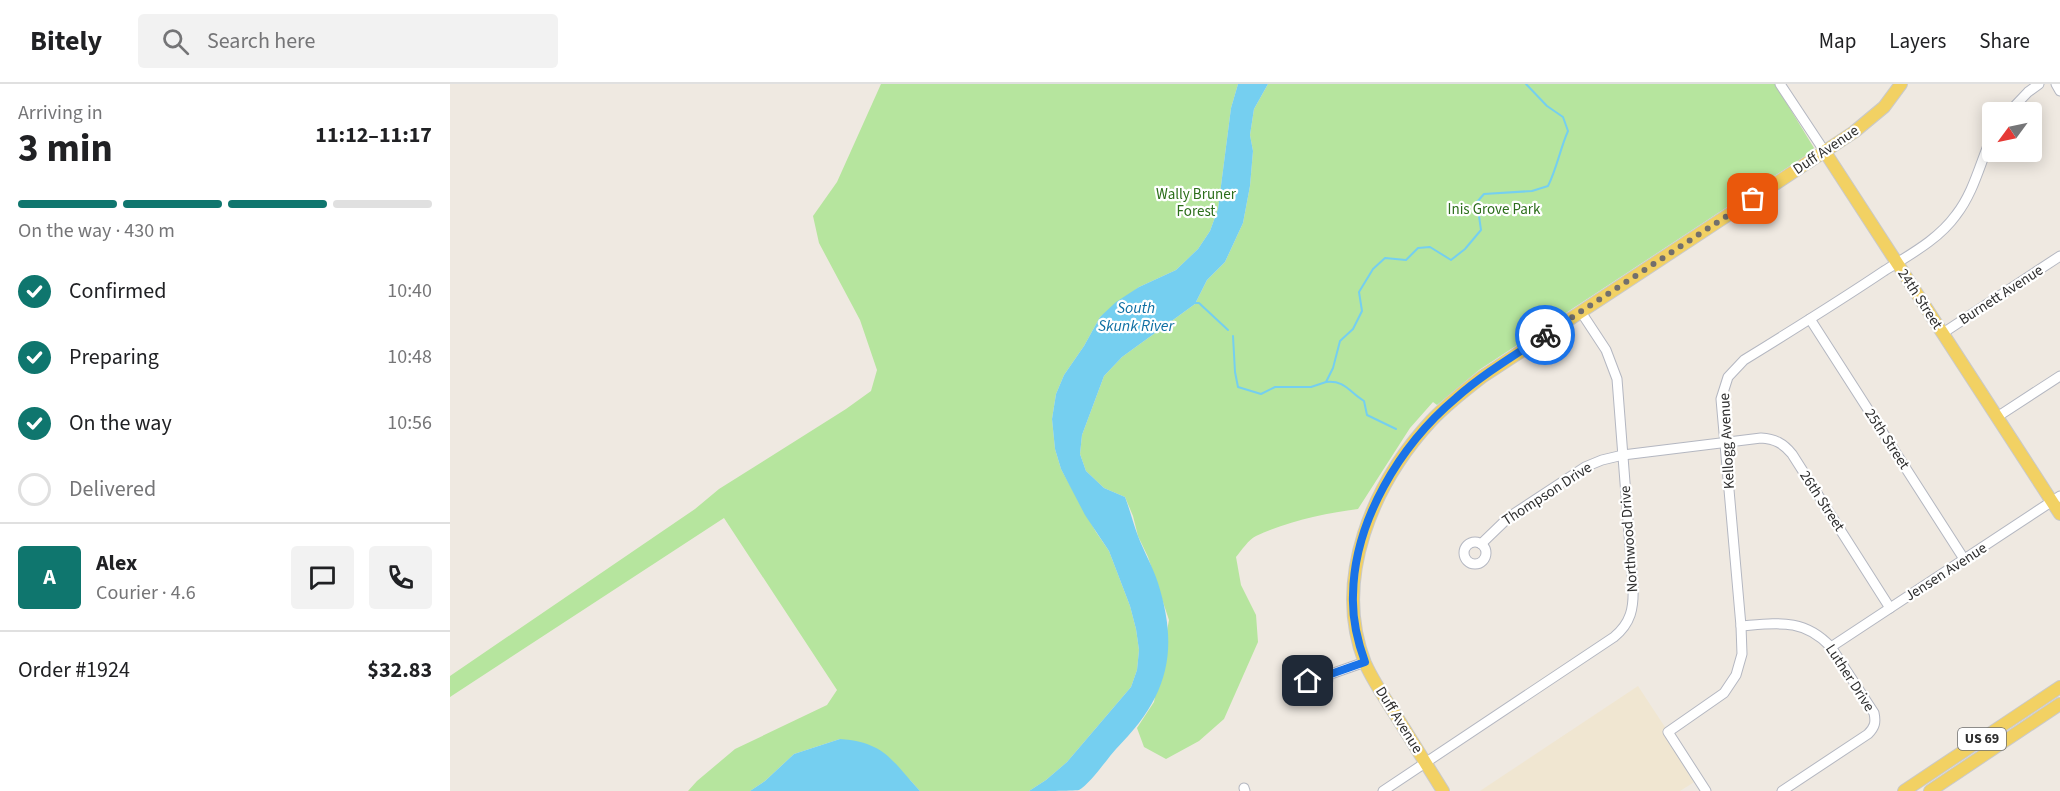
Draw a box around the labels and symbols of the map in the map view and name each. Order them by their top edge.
north arrow [1982,102,2042,162]
street label: Duff Avenue [1789,120,1863,180]
pin [1727,173,1778,224]
park label: Wally Bruner Forest [1156,184,1237,222]
park label: Inis Grove Park [1448,199,1541,220]
street label: Burnett Avenue [1955,260,2047,330]
street label: 24th Street [1892,264,1948,334]
water label: South Skunk River [1098,297,1176,337]
courier [1515,305,1575,365]
street label: Kellogg Avenue [1714,392,1740,490]
street label: 25th Street [1859,404,1915,474]
street label: Thompson Drive [1498,457,1596,531]
street label: 26th Street [1794,466,1850,536]
street label: Northwood Drive [1615,485,1643,593]
street label: Jensen Avenue [1901,538,1991,606]
street label: Luther Drive [1820,640,1880,716]
pin [1282,655,1333,706]
street label: Duff Avenue [1370,683,1428,757]
road number: US 69 [1958,728,2006,750]

